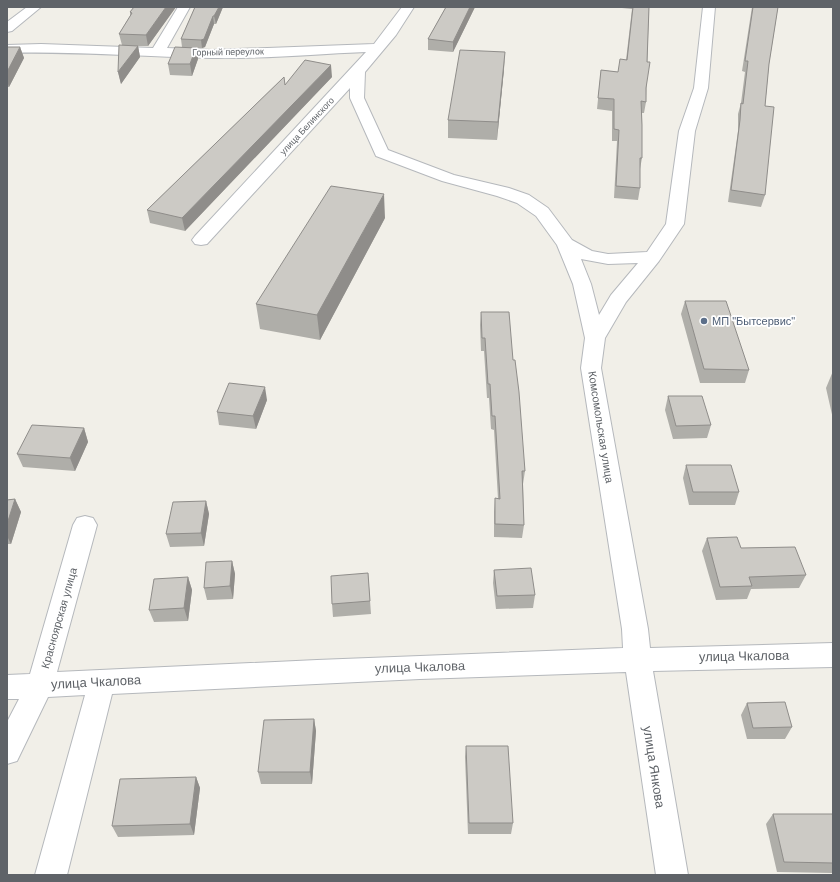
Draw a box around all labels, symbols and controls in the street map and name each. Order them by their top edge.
street label: Горный переулок [192,46,264,58]
street label: улица Белинского [278,95,336,157]
place label: МП "Бытсервис" [712,315,795,327]
marker: МП "Бытсервис" [699,316,709,326]
street label: Комсомольская улица [586,370,616,485]
street label: Красноярская улица [39,565,79,670]
street label: улица Чкалова [699,648,790,664]
street label: улица Чкалова [375,658,466,676]
street label: улица Чкалова [51,672,142,692]
street label: улица Янкова [640,725,668,810]

